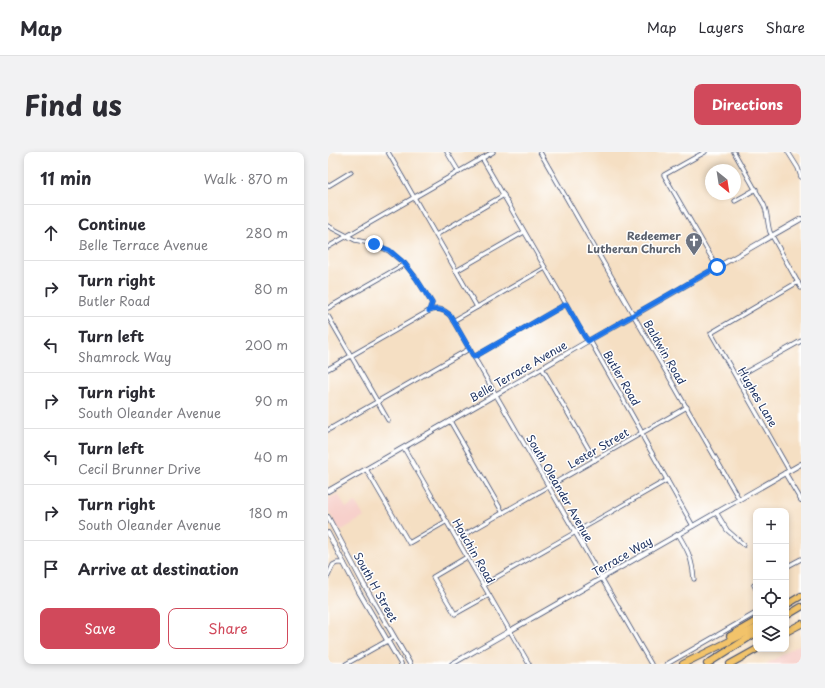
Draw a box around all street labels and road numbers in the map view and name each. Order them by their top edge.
street label: Baldwin Road [640,316,690,388]
street label: Belle Terrace Avenue [466,336,570,406]
street label: Butler Road [599,347,645,409]
street label: Hughes Lane [734,364,782,430]
street label: Lester Street [564,424,632,472]
street label: South Oleander Avenue [522,431,598,545]
street label: Houchin Road [448,515,500,587]
street label: Terrace Way [589,532,655,580]
street label: South H Street [350,549,402,625]

